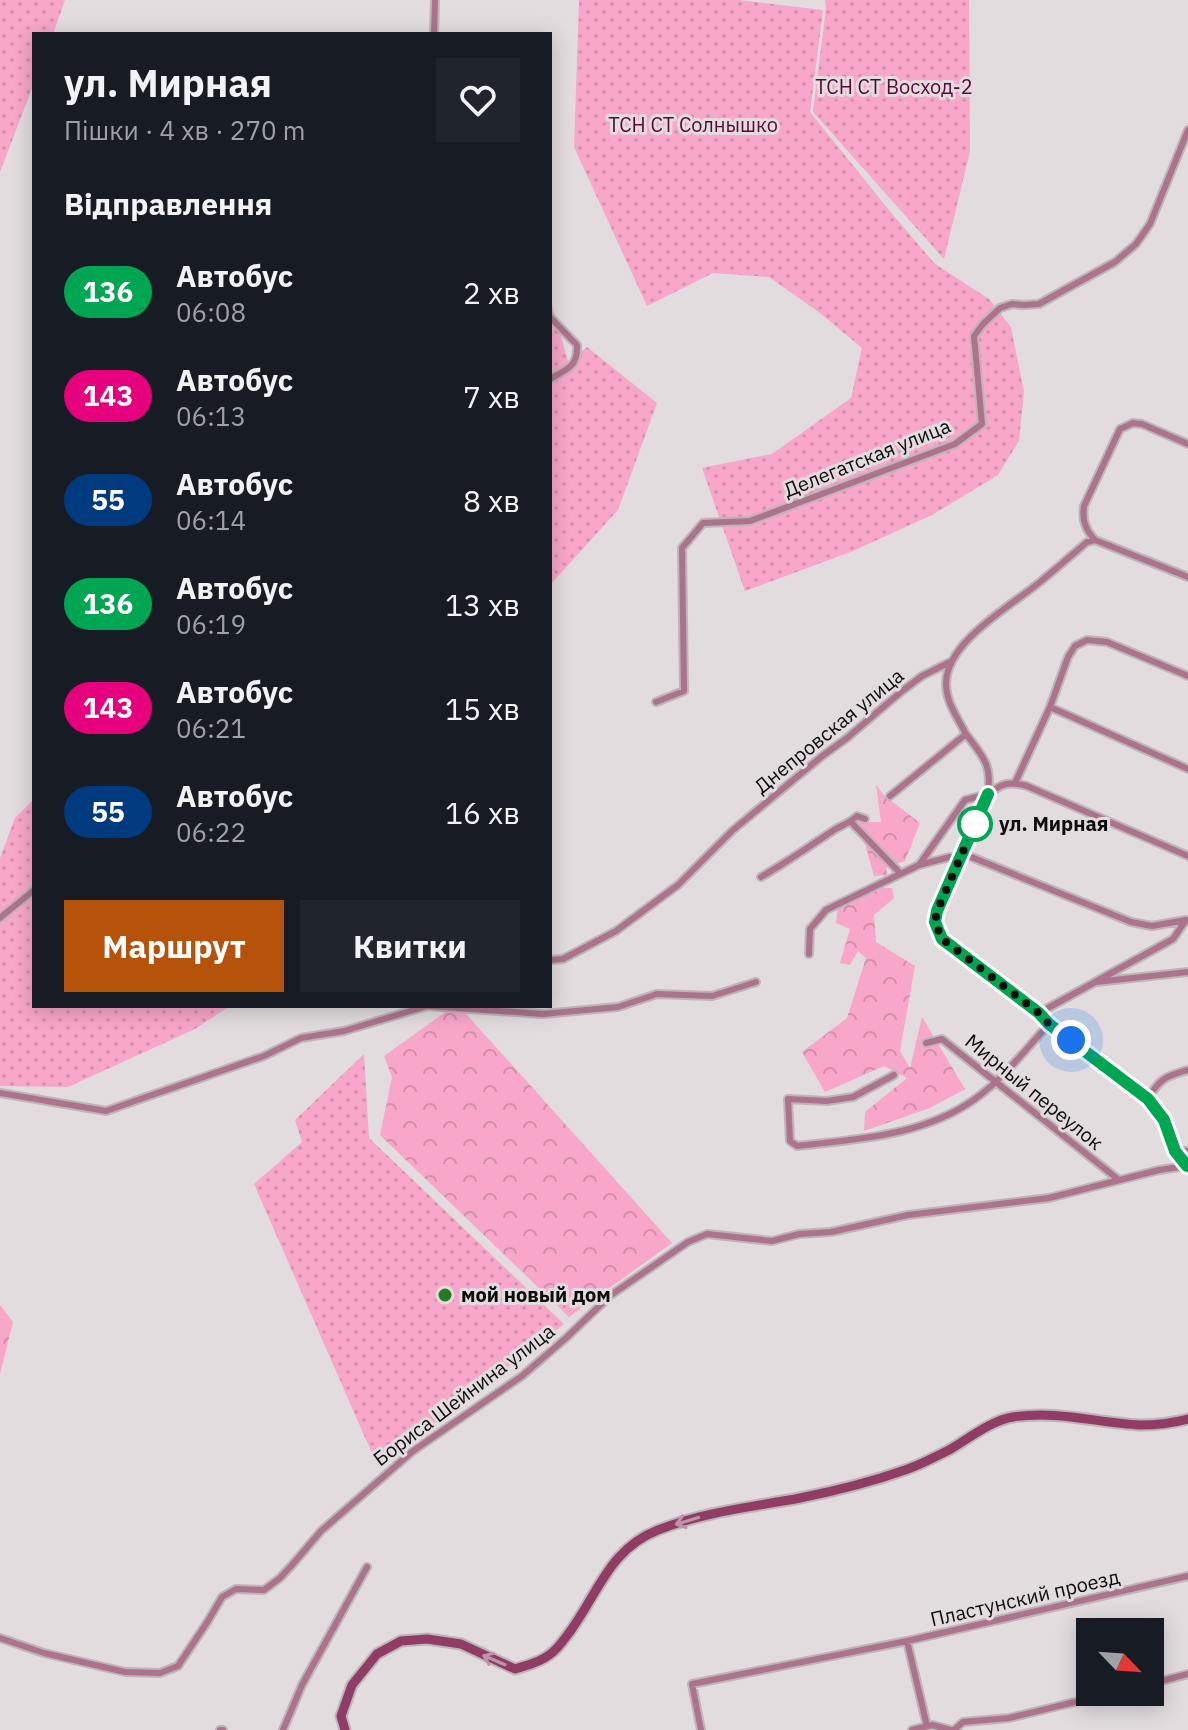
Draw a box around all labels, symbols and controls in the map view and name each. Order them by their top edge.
text: ул. Мирная [64,58,272,107]
button: heart [436,58,520,142]
park label: ТСН СТ Восход-2 [815,73,973,100]
park label: ТСН СТ Солнышко [608,111,778,138]
text: Пішки · 4 хв · 270 m [64,113,305,147]
text: Відправлення [64,184,272,223]
text: Автобус [176,256,293,295]
text: 136 [83,273,133,310]
text: 2 хв [463,273,520,312]
text: 06:08 [176,295,246,329]
text: Автобус [176,360,293,399]
text: 143 [83,377,133,414]
text: 7 хв [463,377,520,416]
text: 06:13 [176,399,246,433]
street label: Делегатская улица [779,412,955,503]
text: Автобус [176,464,293,503]
text: 55 [91,481,125,518]
text: 8 хв [463,481,520,520]
text: 06:14 [176,503,246,537]
text: Автобус [176,568,293,607]
text: 136 [83,585,133,622]
text: 13 хв [445,585,520,624]
text: 06:19 [176,607,246,641]
street label: Днепровская улица [748,662,909,799]
text: Автобус [176,672,293,711]
text: 143 [83,689,133,726]
text: 15 хв [445,689,520,728]
text: 06:21 [176,711,246,745]
text: Автобус [176,776,293,815]
text: 55 [91,793,125,830]
text: 16 хв [445,793,520,832]
marker: ул. Мирная [958,807,992,841]
place label: ул. Мирная [999,810,1108,837]
text: 06:22 [176,815,246,849]
button: Маршрут [64,900,284,992]
button: Квитки [300,900,520,992]
your location [1051,1020,1091,1060]
street label: Мирный переулок [960,1027,1109,1156]
place label: мой новый дом [461,1281,611,1308]
marker: мой новый дом [436,1286,454,1304]
street label: Бориса Шейнина улица [367,1317,560,1472]
one-way arrow [675,1514,701,1529]
street label: Пластунский проезд [927,1563,1122,1632]
north arrow [1076,1618,1164,1706]
map controls [1076,1618,1164,1706]
one-way arrow [482,1651,507,1666]

